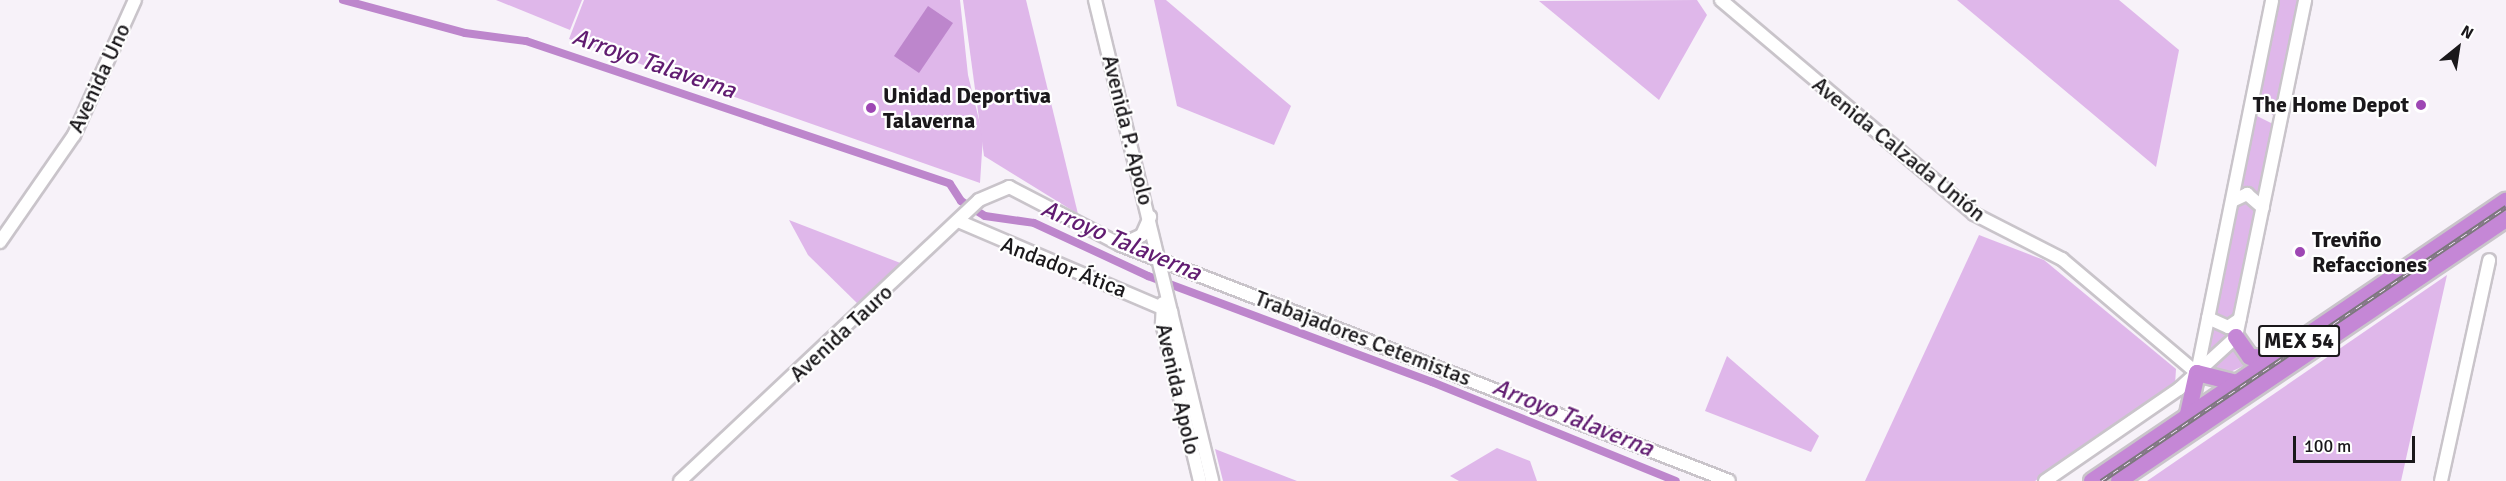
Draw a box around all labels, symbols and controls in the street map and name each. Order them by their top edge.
north arrow [2428,18,2488,78]
street label: Avenida Uno [62,19,136,137]
text: N [2457,21,2477,44]
water label: Arroyo Talaverna [569,23,739,105]
street label: Avenida P. Apolo [1097,52,1159,208]
street label: Avenida Calzada Unión [1807,71,1991,227]
place label: Unidad Deportiva Talaverna [883,82,1051,134]
place label: The Home Depot [2253,92,2409,118]
marker: The Home Depot [2414,98,2428,112]
marker: Unidad Deportiva Talaverna [864,101,878,115]
water label: Arroyo Talaverna [1037,194,1205,288]
place label: Treviño Refacciones [2312,226,2427,278]
street label: Andador Ática [997,231,1131,303]
marker: Treviño Refacciones [2293,245,2307,259]
street label: Avenida Tauro [784,279,898,387]
street label: Trabajadores Cetemistas [1251,285,1475,391]
street label: Avenida Apolo [1150,321,1206,457]
road number: MEX 54 [2257,323,2341,359]
water label: Arroyo Talaverna [1489,373,1657,463]
scale bar [2296,424,2418,462]
text: 100 m [2304,435,2351,457]

